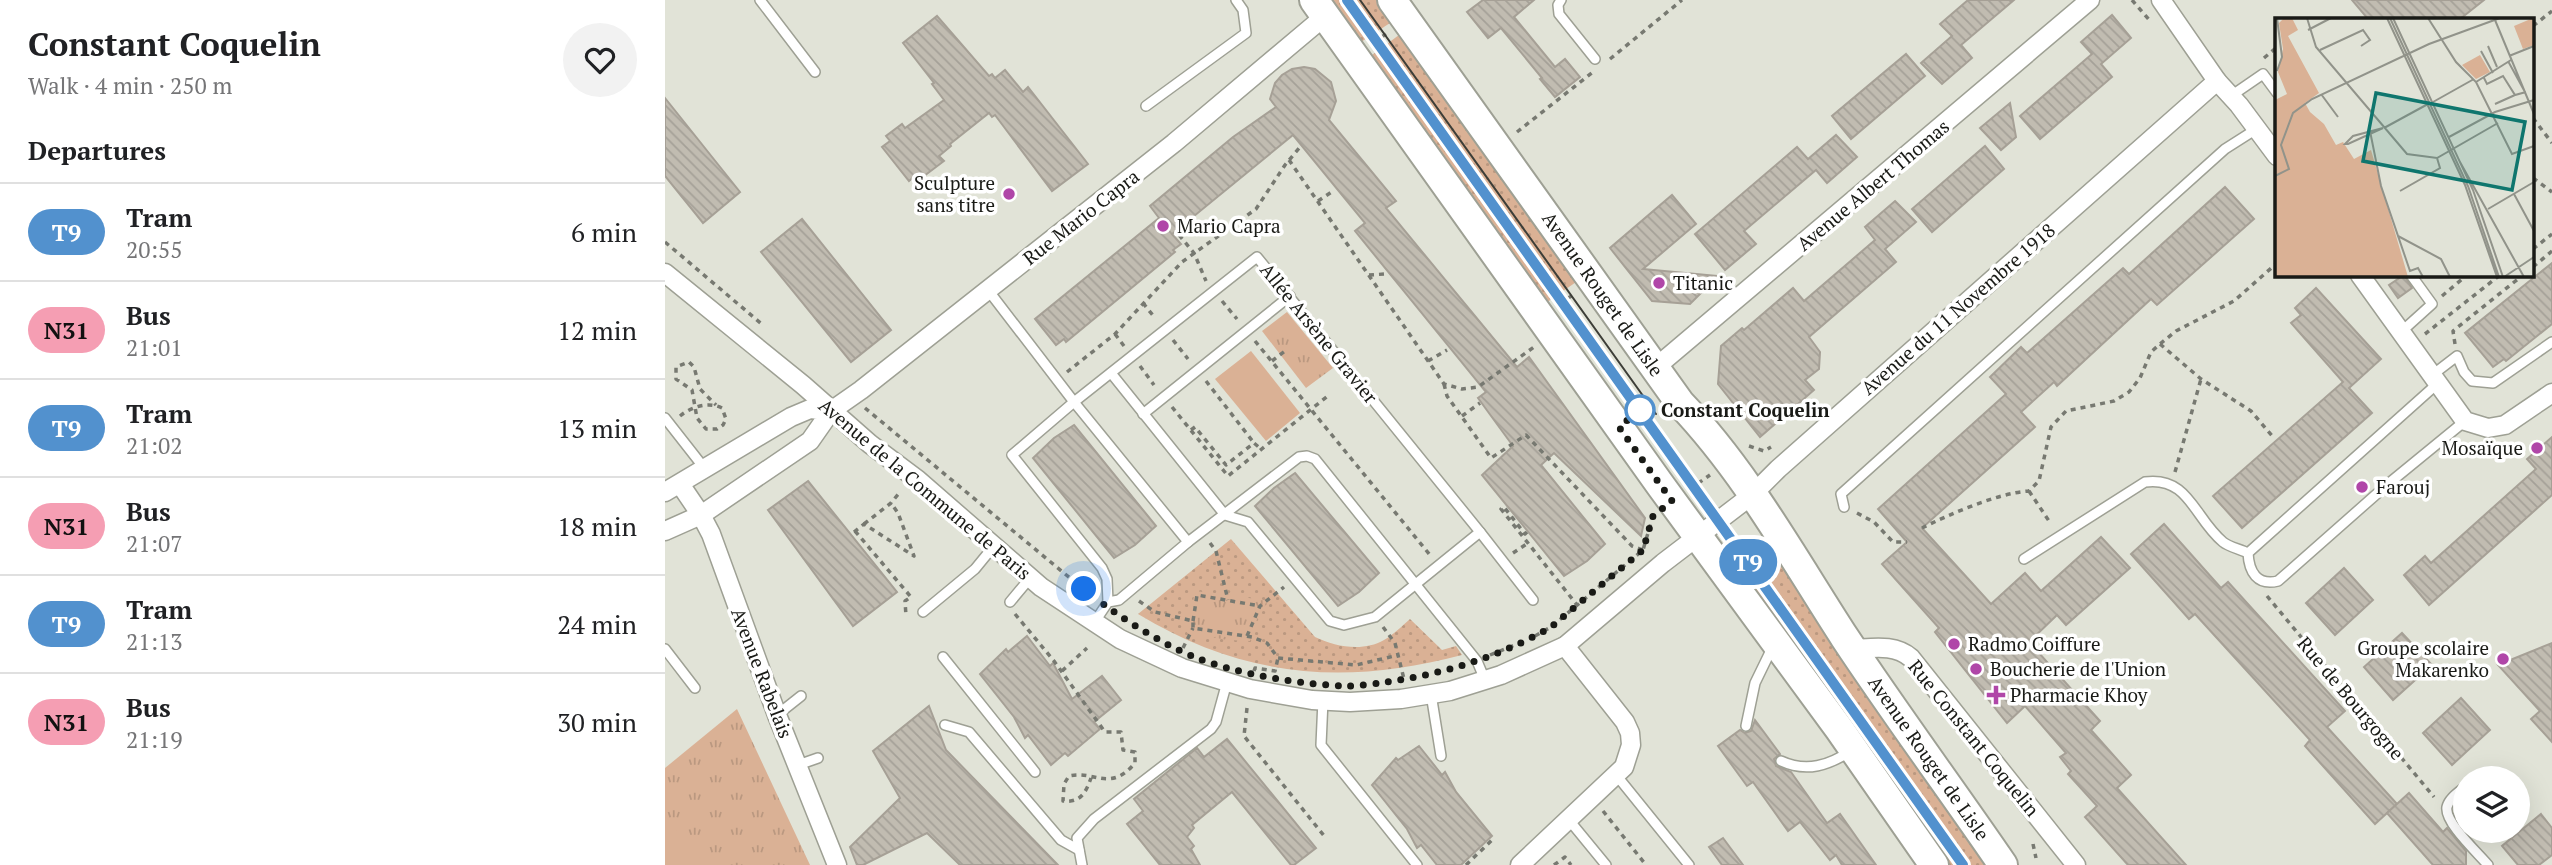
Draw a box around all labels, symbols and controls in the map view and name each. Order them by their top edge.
inset map [2275,18,2535,276]
text: Constant Coquelin [28,22,321,65]
button: heart [563,23,637,97]
text: Walk · 4 min · 250 m [28,70,232,101]
street label: Avenue Albert Thomas [1791,113,1954,256]
text: Departures [28,133,166,167]
street label: Rue Mario Capra [1017,163,1144,270]
place label: Sculpture sans titre [914,170,995,217]
marker: Sculpture sans titre [1001,186,1017,202]
text: Tram [126,200,192,234]
street label: Avenue Rouget de Lisle [1537,206,1670,381]
place label: Mario Capra [1177,213,1281,238]
text: 6 min [571,215,637,249]
text: T9 [52,216,81,248]
street label: Avenue du 11 Novembre 1918 [1855,217,2060,400]
marker: Mario Capra [1155,218,1171,234]
text: 20:55 [126,234,183,265]
street label: Allée Arsène Gravier [1255,257,1384,408]
place label: Titanic [1673,270,1733,295]
marker: Titanic [1651,275,1667,291]
text: Bus [126,298,171,332]
text: 12 min [557,313,637,347]
text: N31 [44,314,89,346]
text: 21:01 [126,332,183,363]
street label: Avenue de la Commune de Paris [814,392,1037,585]
marker: Constant Coquelin [1625,395,1655,425]
text: Tram [126,396,192,430]
place label: Constant Coquelin [1661,397,1830,422]
text: 13 min [557,411,637,445]
text: T9 [52,412,81,444]
text: 21:02 [126,430,183,461]
place label: Mosaïque [2442,435,2523,460]
marker: Mosaïque [2529,440,2545,456]
place label: Farouj [2376,474,2430,499]
marker: Farouj [2354,479,2370,495]
text: Bus [126,494,171,528]
text: 18 min [557,509,637,543]
text: N31 [44,510,89,542]
text: 21:07 [126,528,183,559]
line badge: T9 [1717,539,1779,585]
text: T9 [1733,546,1763,578]
your location [1066,571,1101,606]
text: Tram [126,592,192,626]
street label: Avenue Rabelais [726,604,799,742]
text: 24 min [557,607,637,641]
text: T9 [52,608,81,640]
text: 21:13 [126,626,183,657]
place label: Radmo Coiffure [1968,631,2101,656]
street label: Rue de Bourgogne [2292,631,2410,765]
place label: Groupe scolaire Makarenko [2357,635,2489,682]
marker: Radmo Coiffure [1946,636,1962,652]
marker: Groupe scolaire Makarenko [2495,651,2511,667]
street label: Rue Constant Coquelin [1903,654,2045,821]
place label: Boucherie de l'Union [1990,656,2166,681]
marker: Boucherie de l'Union [1968,661,1984,677]
street label: Avenue Rouget de Lisle [1863,670,1996,845]
place label: Pharmacie Khoy [2010,682,2148,707]
marker: Pharmacie Khoy [1988,687,2004,703]
text: Bus [126,690,171,724]
text: 30 min [557,705,637,739]
text: N31 [44,706,89,738]
text: 21:19 [126,724,183,755]
map controls [2453,766,2530,843]
button: layers [2453,766,2530,843]

